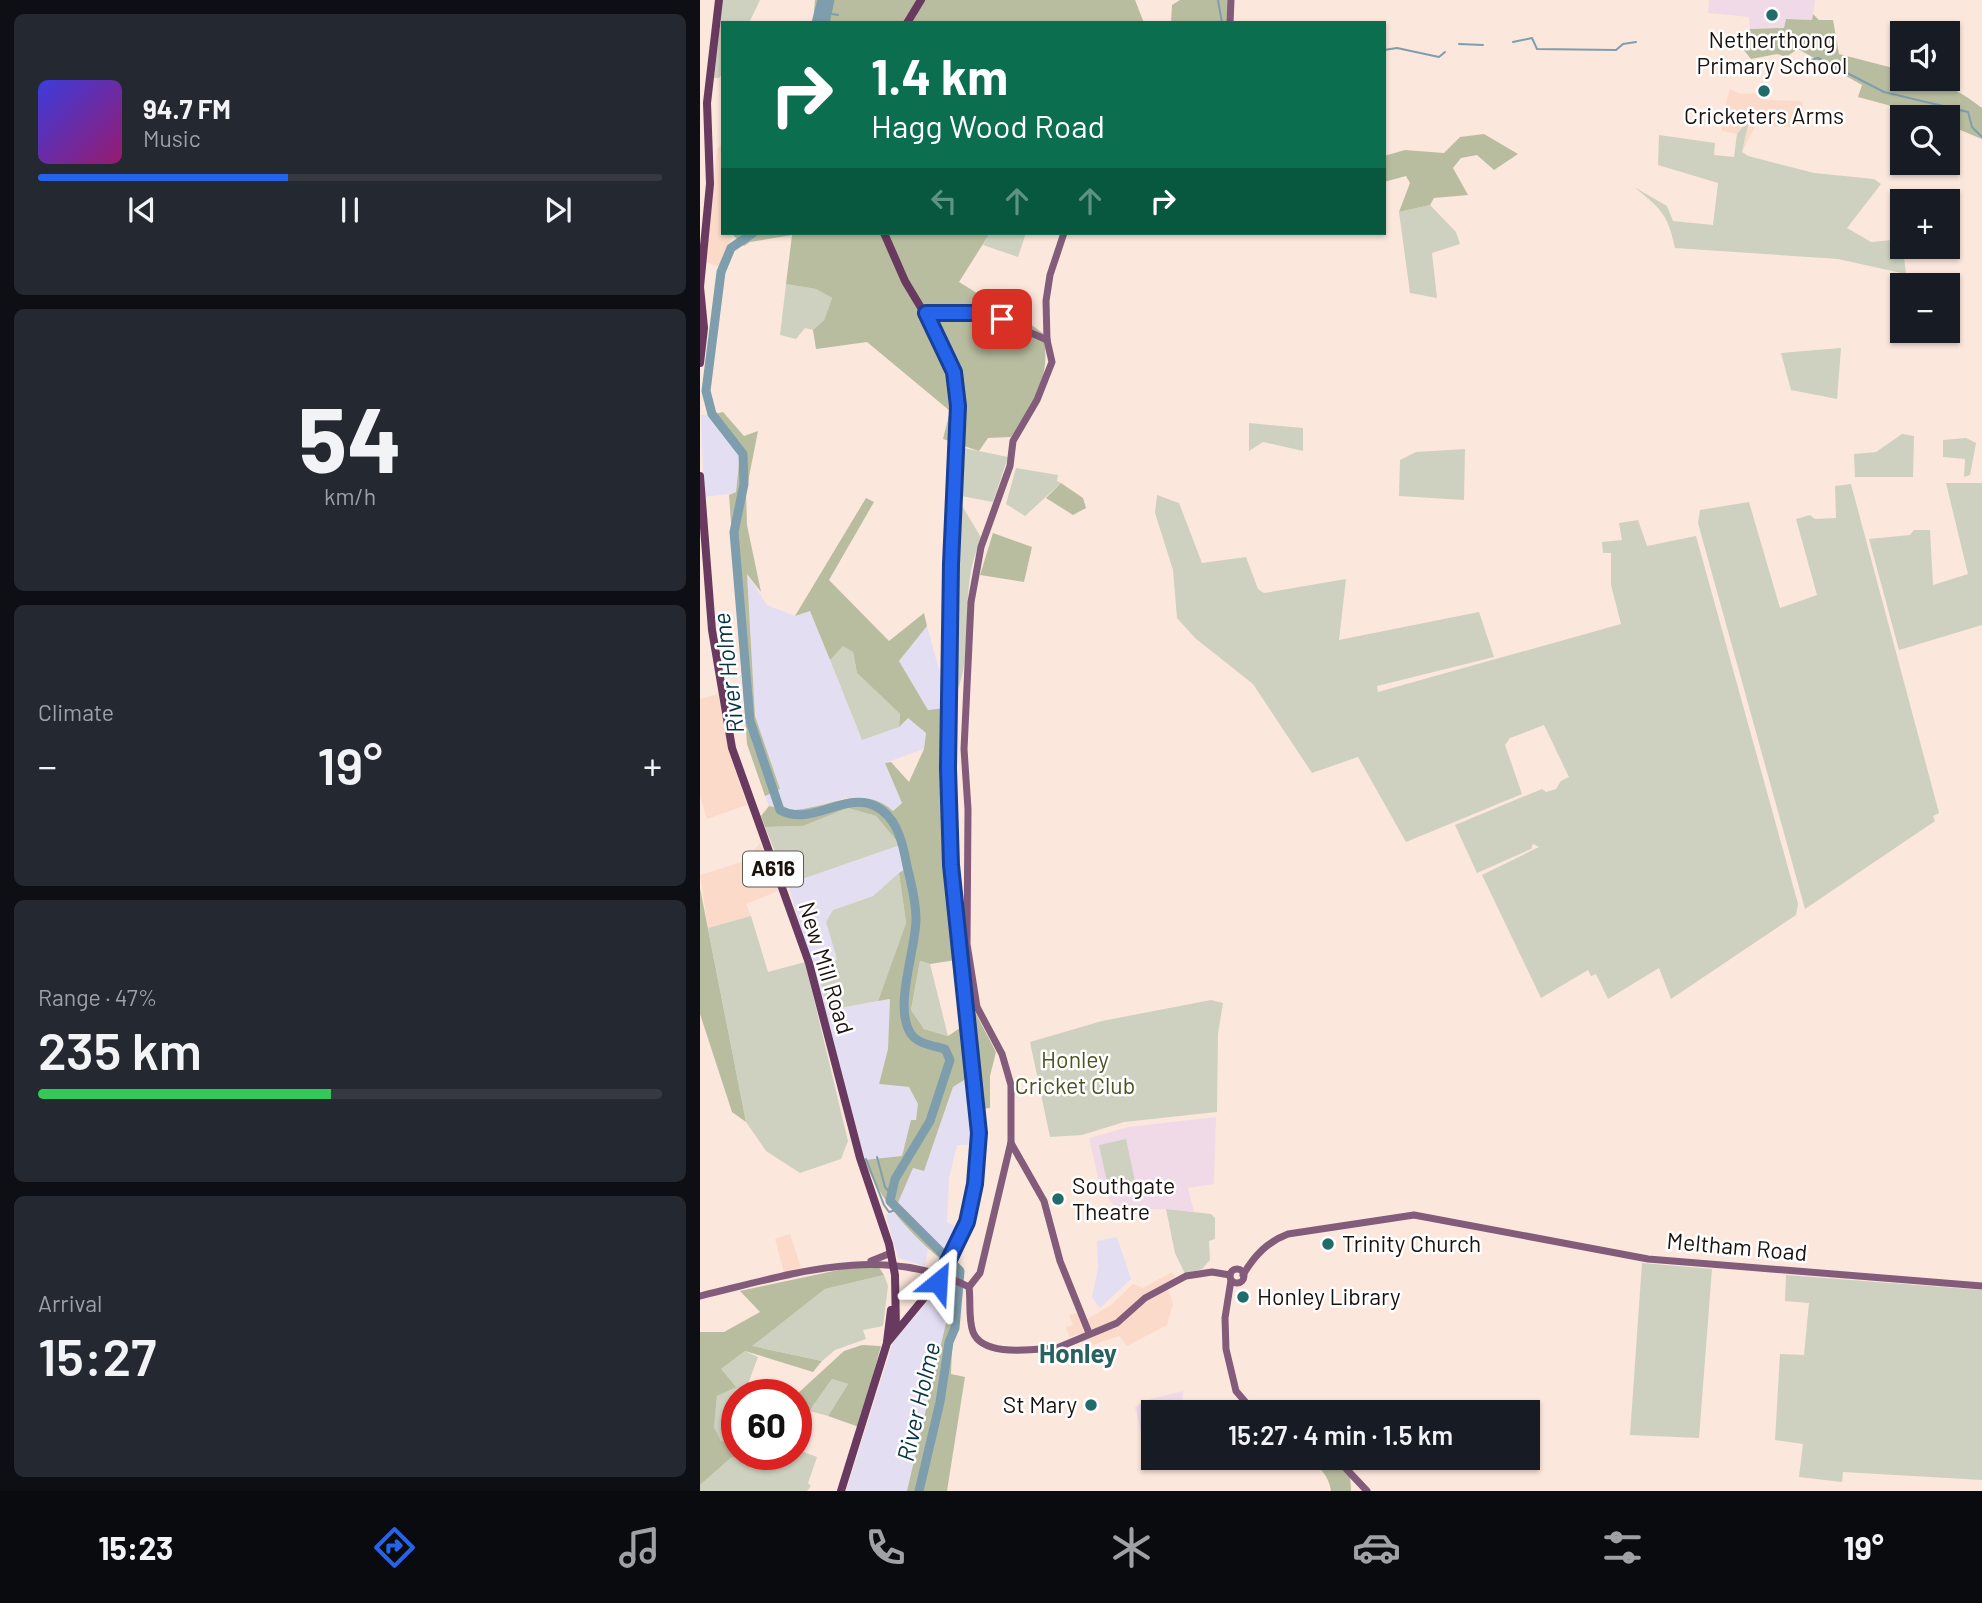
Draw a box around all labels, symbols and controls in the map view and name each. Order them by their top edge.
marker: Netherthong Primary School [1764,7,1780,23]
map controls [1890,21,1960,343]
button: sound [1890,21,1960,91]
place label: Netherthong Primary School [1697,25,1847,79]
text: 1.4 km [871,46,1008,105]
icon: right [756,49,847,140]
marker: Cricketers Arms [1756,83,1772,99]
text: 94.7 FM [143,93,231,124]
place label: Cricketers Arms [1684,101,1844,129]
button: search [1890,105,1960,175]
text: Hagg Wood Road [871,106,1105,144]
text: Music [143,124,201,152]
icon: left [925,182,963,220]
icon: ahead [998,182,1036,220]
icon: ahead [1071,182,1109,220]
icon: right [1144,182,1182,220]
button: + [1890,189,1960,259]
icon: previous [123,191,161,229]
icon: pause [331,191,369,229]
icon: next [539,191,577,229]
button: − [1890,273,1960,343]
pin [972,289,1032,349]
icon: arrive [983,300,1021,338]
text: 54 [298,382,402,491]
text: km/h [324,482,376,510]
water label: River Holme [706,611,749,735]
text: Climate [38,698,114,726]
text: 19° [317,733,383,795]
text: − [38,742,57,788]
text: + [643,742,662,788]
road number: A616 [743,852,803,886]
street label: New Mill Road [794,898,860,1037]
text: Range · 47% [38,983,157,1011]
text: 235 km [38,1018,202,1080]
park label: Honley Cricket Club [1015,1045,1135,1099]
place label: Southgate Theatre [1072,1171,1175,1225]
marker: Southgate Theatre [1050,1191,1066,1207]
street label: Meltham Road [1666,1226,1809,1266]
place label: Trinity Church [1342,1229,1481,1257]
marker: Trinity Church [1320,1236,1336,1252]
position arrow [901,1245,975,1319]
place label: Honley Library [1257,1282,1401,1310]
text: Arrival [38,1289,102,1317]
marker: Honley Library [1235,1289,1251,1305]
text: 15:27 [38,1324,156,1386]
district label: Honley [1039,1337,1117,1368]
water label: River Holme [890,1339,945,1464]
speed limit sign: 60 [721,1379,812,1470]
place label: St Mary [1003,1390,1077,1418]
marker: St Mary [1083,1397,1099,1413]
text: 15:27 · 4 min · 1.5 km [1228,1419,1453,1450]
icon: directions [370,1523,419,1572]
icon: music [615,1523,664,1572]
icon: phone [861,1523,910,1572]
icon: climate [1107,1523,1156,1572]
icon: car [1352,1523,1401,1572]
icon: filters [1598,1523,1647,1572]
text: 15:23 [98,1528,173,1566]
text: 19° [1843,1528,1884,1566]

